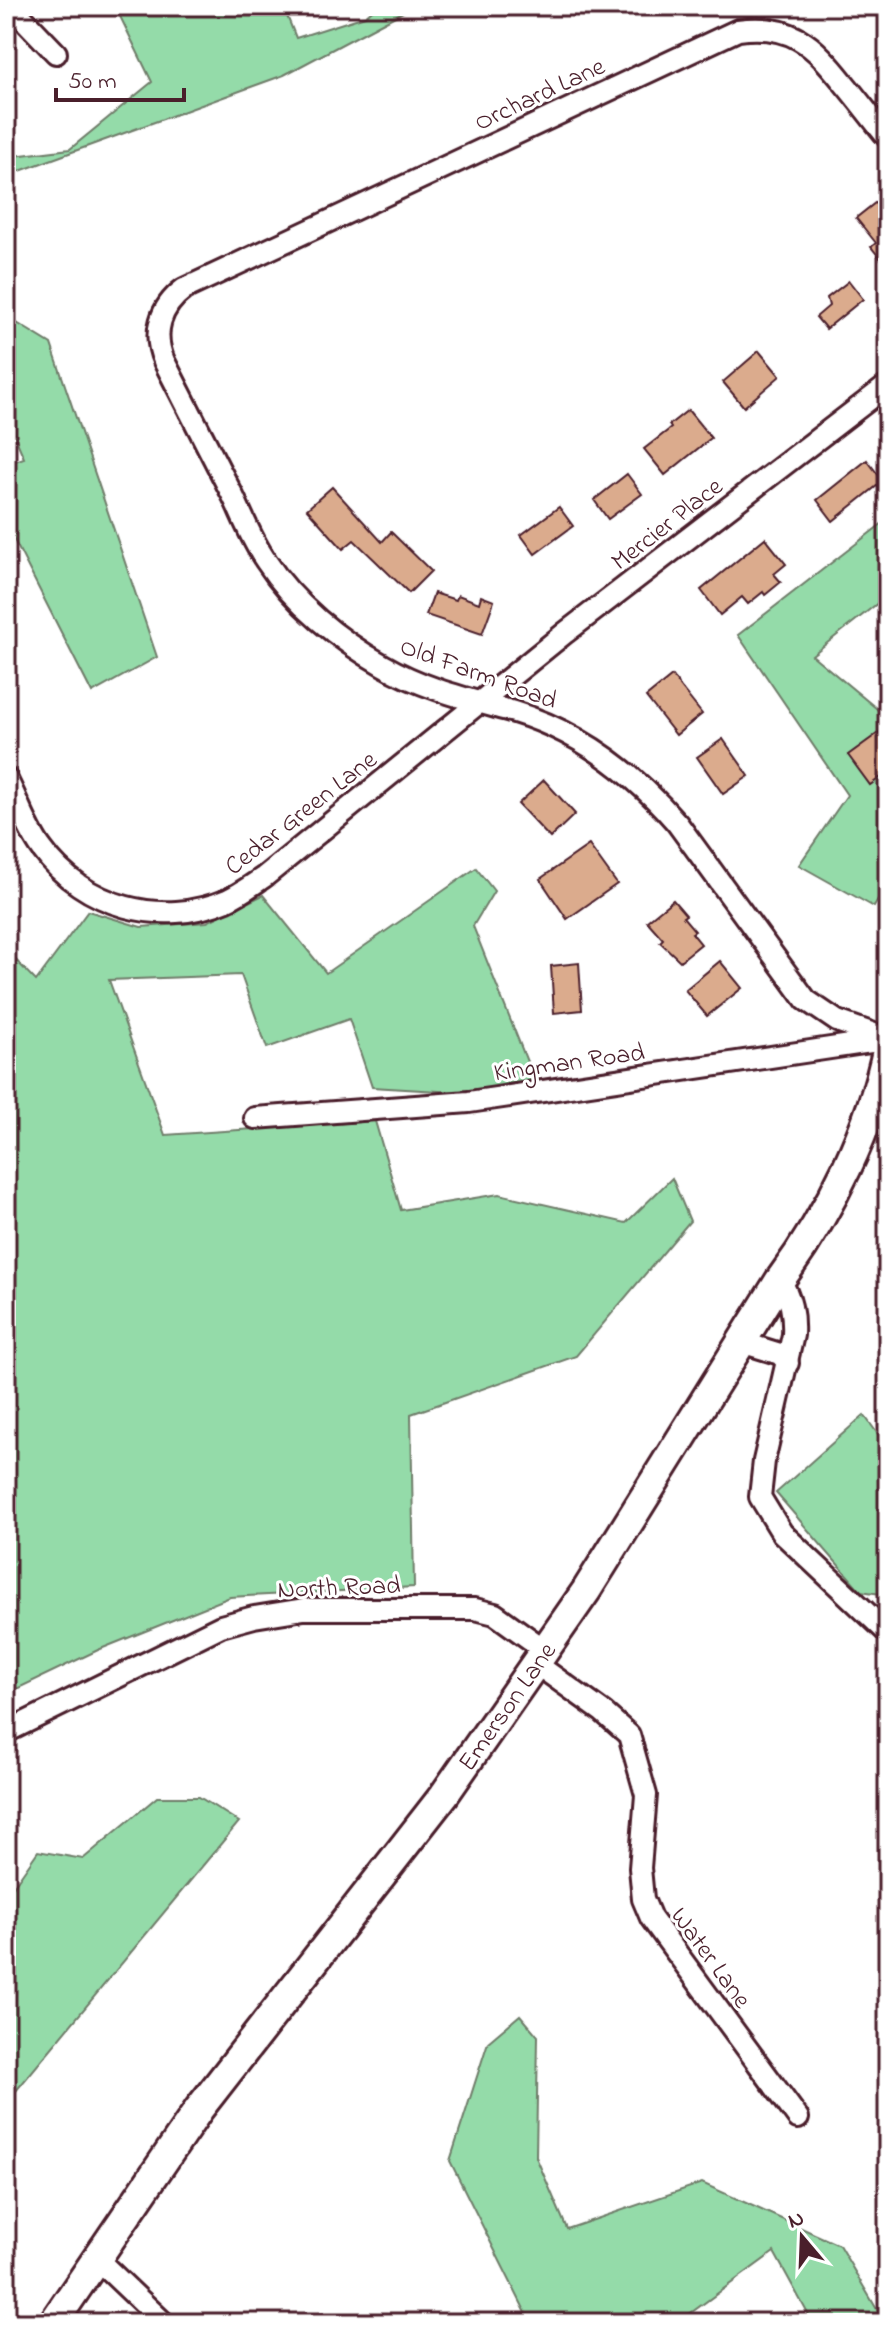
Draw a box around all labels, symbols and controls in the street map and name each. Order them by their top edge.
street label: Orchard Lane [469,49,612,143]
scale bar [56,52,184,102]
text: 50 m [68,65,117,100]
street label: Mercier Place [604,469,732,581]
street label: Old Farm Road [394,629,562,721]
street label: Cedar Green Lane [218,742,386,886]
street label: Kingman Road [492,1035,648,1093]
street label: North Road [277,1568,402,1610]
street label: Emerson Lane [450,1635,567,1780]
street label: Water Lane [660,1900,760,2018]
north arrow [762,2197,842,2277]
text: N [784,2203,809,2238]

